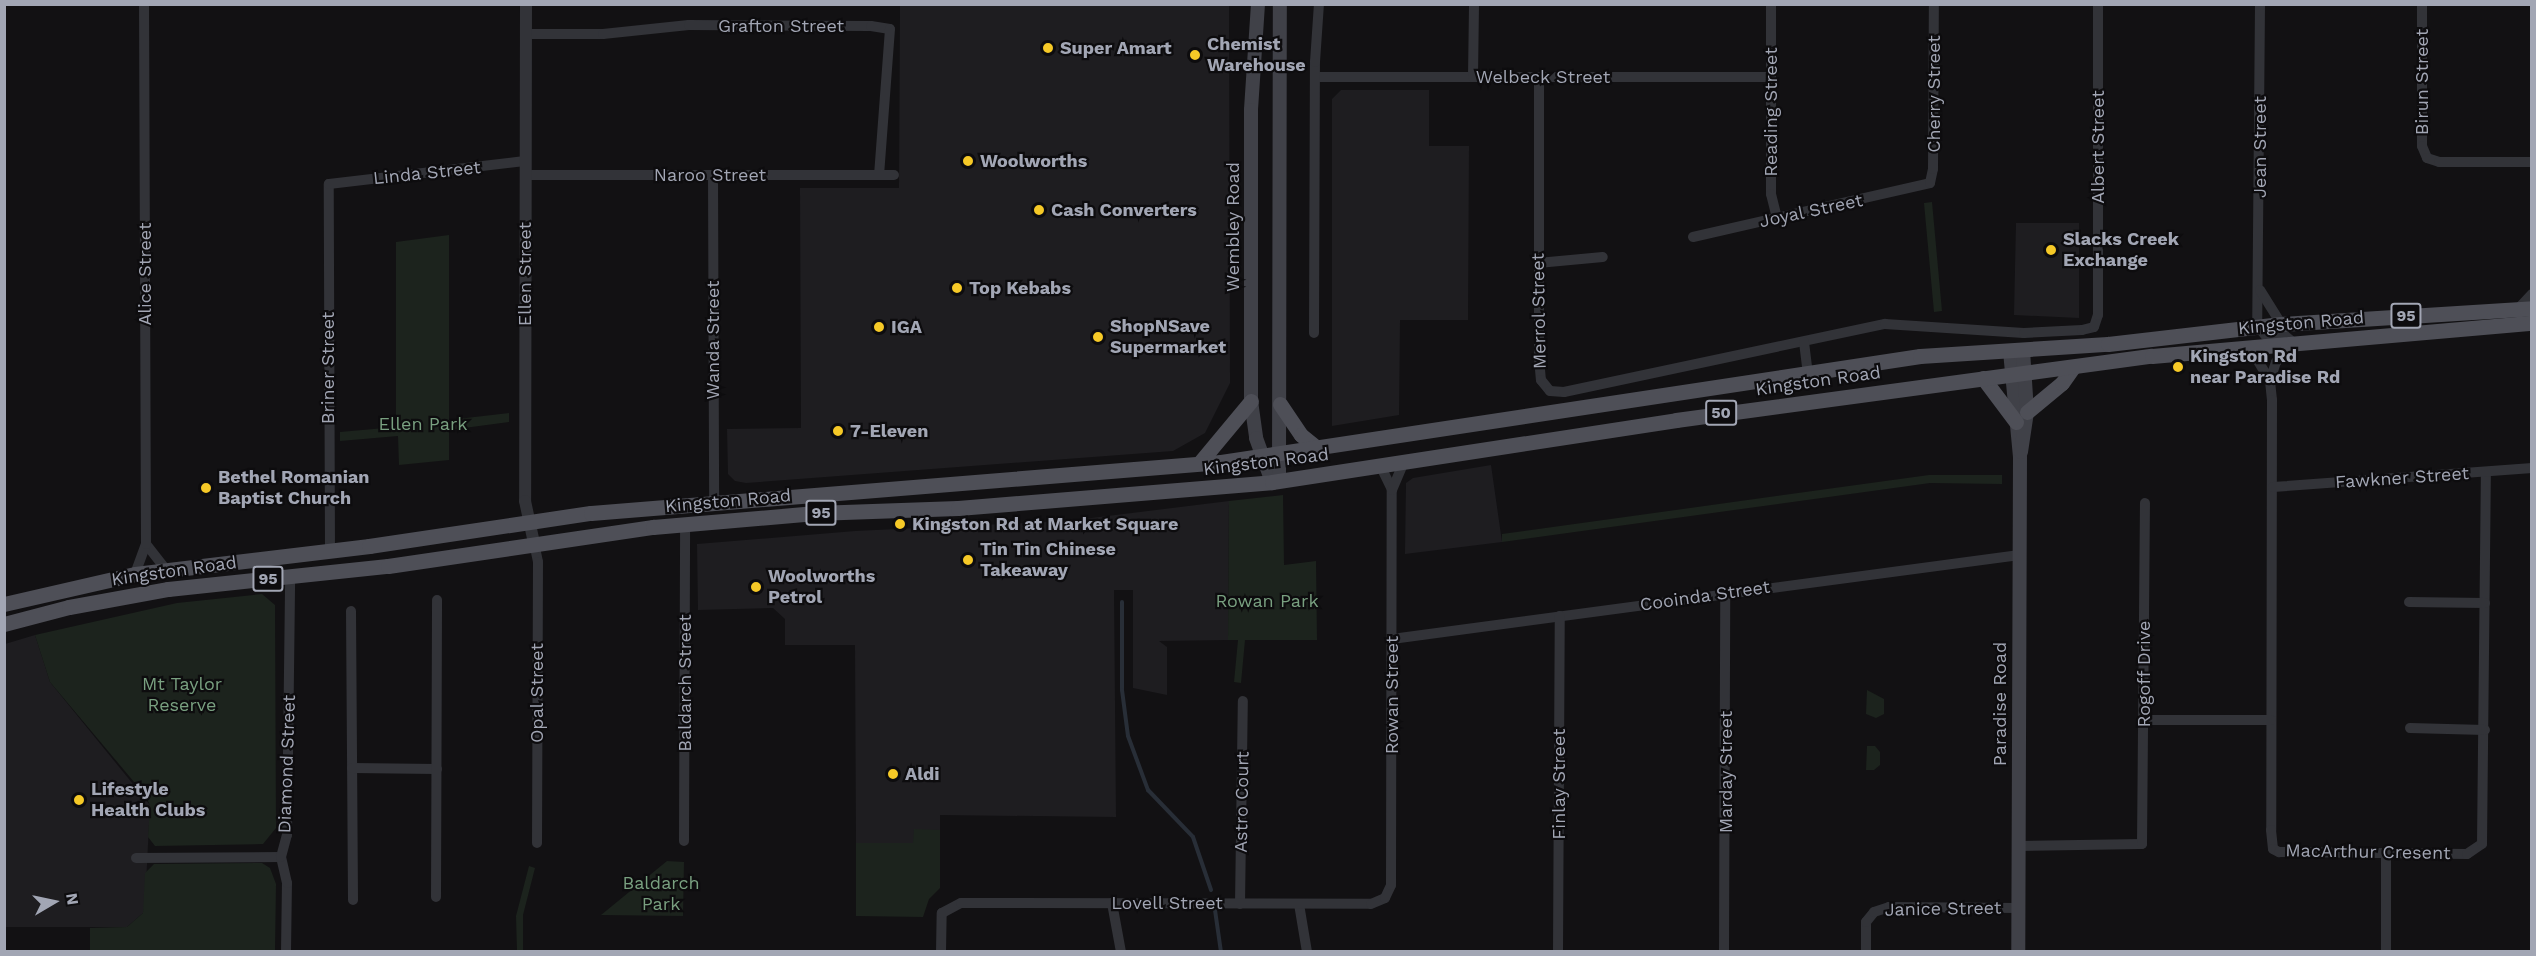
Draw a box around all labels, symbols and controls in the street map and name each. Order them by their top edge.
street label: Grafton Street [718,15,844,37]
street label: Birun Street [2411,29,2433,135]
place label: Chemist Warehouse [1207,34,1306,76]
street label: Cherry Street [1923,35,1945,153]
place label: Super Amart [1060,37,1172,59]
marker: Super Amart [1041,41,1055,55]
street label: Reading Street [1760,47,1782,177]
marker: Chemist Warehouse [1188,48,1202,62]
street label: Welbeck Street [1476,66,1610,88]
street label: Albert Street [2087,90,2109,204]
street label: Jean Street [2249,96,2271,198]
place label: Woolworths [980,150,1087,172]
marker: Woolworths [961,154,975,168]
street label: Linda Street [372,157,482,189]
street label: Wembley Road [1222,162,1244,292]
street label: Naroo Street [654,164,766,186]
street label: Joyal Street [1757,189,1865,233]
place label: Cash Converters [1051,199,1197,221]
marker: Cash Converters [1032,203,1046,217]
street label: Ellen Street [514,222,536,326]
street label: Alice Street [134,223,156,325]
place label: Slacks Creek Exchange [2063,229,2179,272]
marker: Slacks Creek Exchange [2044,243,2058,257]
street label: Merrol Street [1527,253,1551,369]
place label: Top Kebabs [969,277,1071,299]
street label: Wanda Street [702,280,724,400]
marker: Top Kebabs [950,281,964,295]
road number: 95 [2390,303,2422,329]
street label: Kingston Road [2237,307,2365,339]
street label: Briner Street [317,311,339,425]
place label: IGA [891,316,922,338]
place label: ShopNSave Supermarket [1110,316,1226,358]
marker: IGA [872,320,886,334]
marker: ShopNSave Supermarket [1091,330,1105,344]
place label: Kingston Rd near Paradise Rd [2190,346,2341,388]
marker: Kingston Rd near Paradise Rd [2171,360,2185,374]
street label: Kingston Road [1754,362,1882,400]
road number: 50 [1704,400,1738,426]
park label: Ellen Park [379,413,467,435]
place label: 7-Eleven [850,420,928,442]
marker: 7-Eleven [831,424,845,438]
street label: Kingston Road [1202,444,1330,480]
street label: Fawkner Street [2334,463,2470,493]
place label: Bethel Romanian Baptist Church [218,467,370,510]
marker: Bethel Romanian Baptist Church [199,481,213,495]
street label: Kingston Road [664,485,792,517]
road number: 95 [804,500,838,526]
place label: Kingston Rd at Market Square [912,513,1178,535]
marker: Kingston Rd at Market Square [893,517,907,531]
place label: Tin Tin Chinese Takeaway [980,539,1116,582]
street label: Kingston Road [110,552,238,590]
marker: Tin Tin Chinese Takeaway [961,553,975,567]
road number: 95 [252,566,284,592]
place label: Woolworths Petrol [768,566,875,608]
street label: Cooinda Street [1638,576,1772,616]
marker: Woolworths Petrol [749,580,763,594]
park label: Rowan Park [1215,590,1319,612]
street label: Baldarch Street [674,614,696,752]
street label: Rogoff Drive [2133,620,2155,728]
street label: Rowan Street [1381,636,1403,754]
street label: Paradise Road [1989,642,2011,766]
street label: Opal Street [526,643,548,743]
park label: Mt Taylor Reserve [142,674,222,716]
street label: Diamond Street [274,694,300,834]
street label: Marday Street [1715,710,1737,834]
street label: Finlay Street [1548,728,1570,840]
street label: Astro Court [1230,751,1254,853]
place label: Aldi [905,763,940,785]
marker: Aldi [886,767,900,781]
place label: Lifestyle Health Clubs [91,779,205,822]
marker: Lifestyle Health Clubs [72,793,86,807]
street label: MacArthur Cresent [2285,840,2451,864]
north arrow [24,872,84,932]
park label: Baldarch Park [622,873,700,916]
text: N [62,892,83,906]
street label: Lovell Street [1111,892,1223,914]
street label: Janice Street [1884,897,2002,921]

